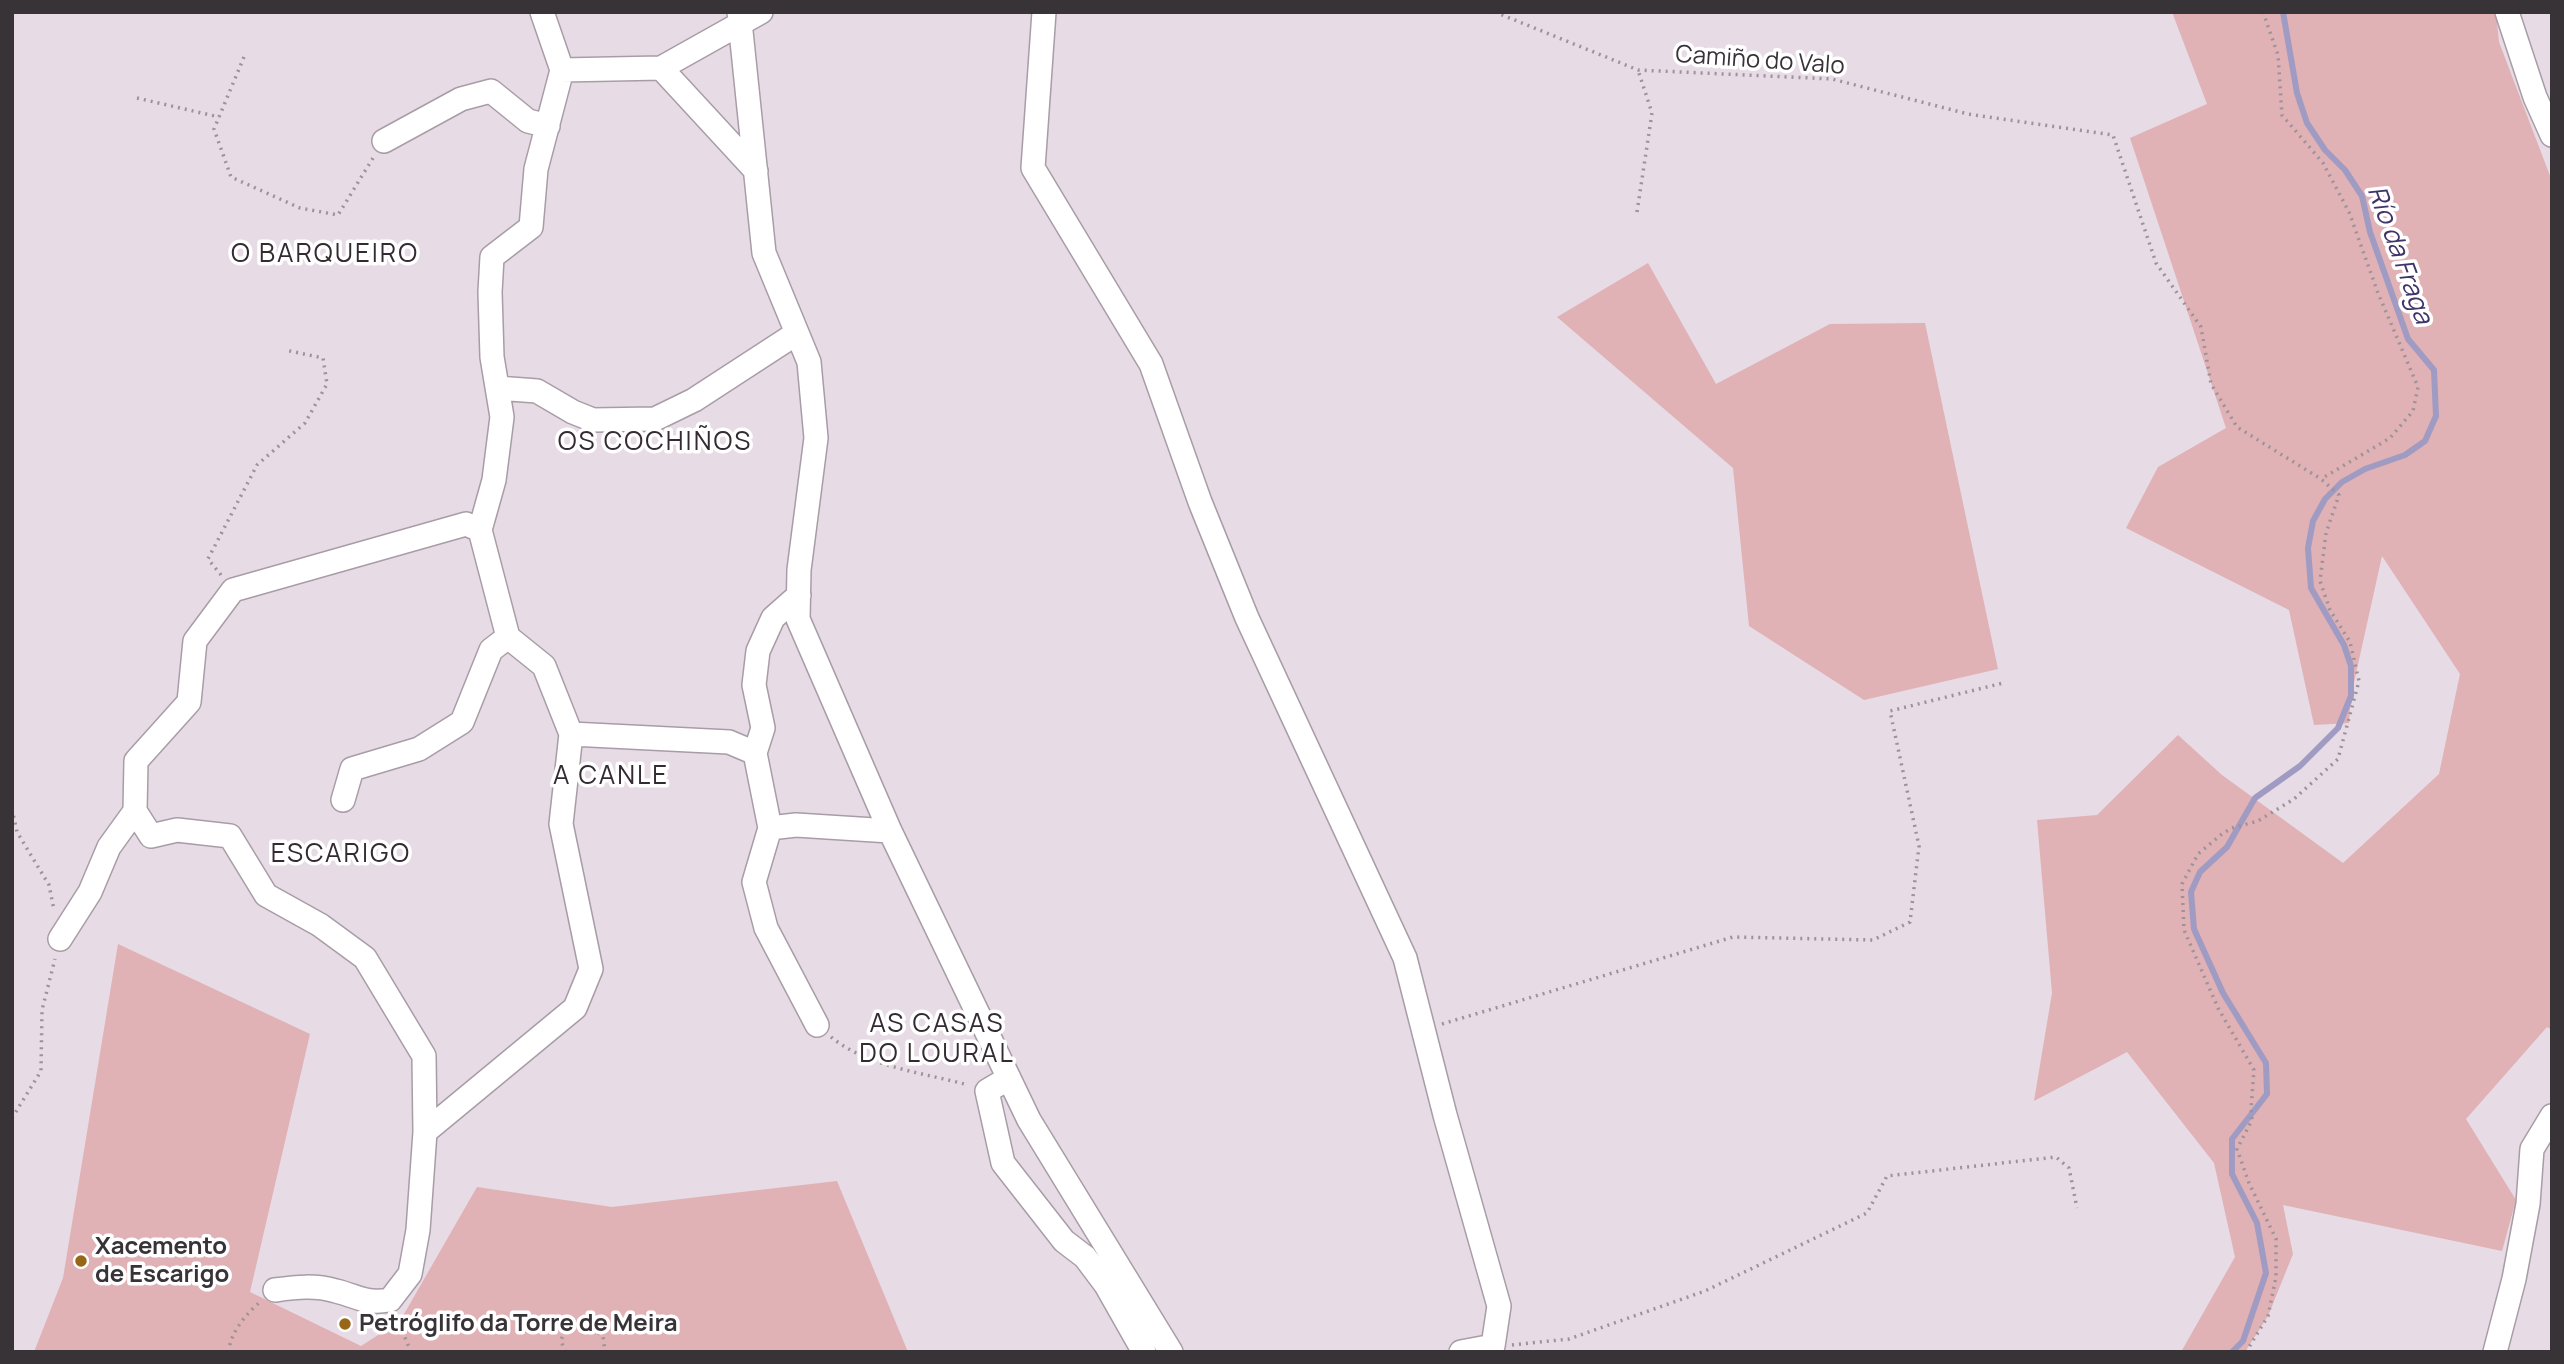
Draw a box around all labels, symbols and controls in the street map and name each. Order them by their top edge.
street label: Camiño do Valo [1674,41,1846,81]
water label: Río da Fraga [2360,182,2438,328]
district label: O BARQUEIRO [232,239,418,271]
district label: OS COCHIÑOS [559,427,751,459]
district label: A CANLE [554,761,668,793]
district label: ESCARIGO [272,839,410,871]
district label: AS CASAS DO LOURAL [860,1009,1014,1070]
place label: Xacemento de Escarigo [95,1233,229,1289]
marker: Xacemento de Escarigo [73,1253,89,1269]
place label: Petróglifo da Torre de Meira [359,1310,678,1338]
marker: Petróglifo da Torre de Meira [337,1316,353,1332]

